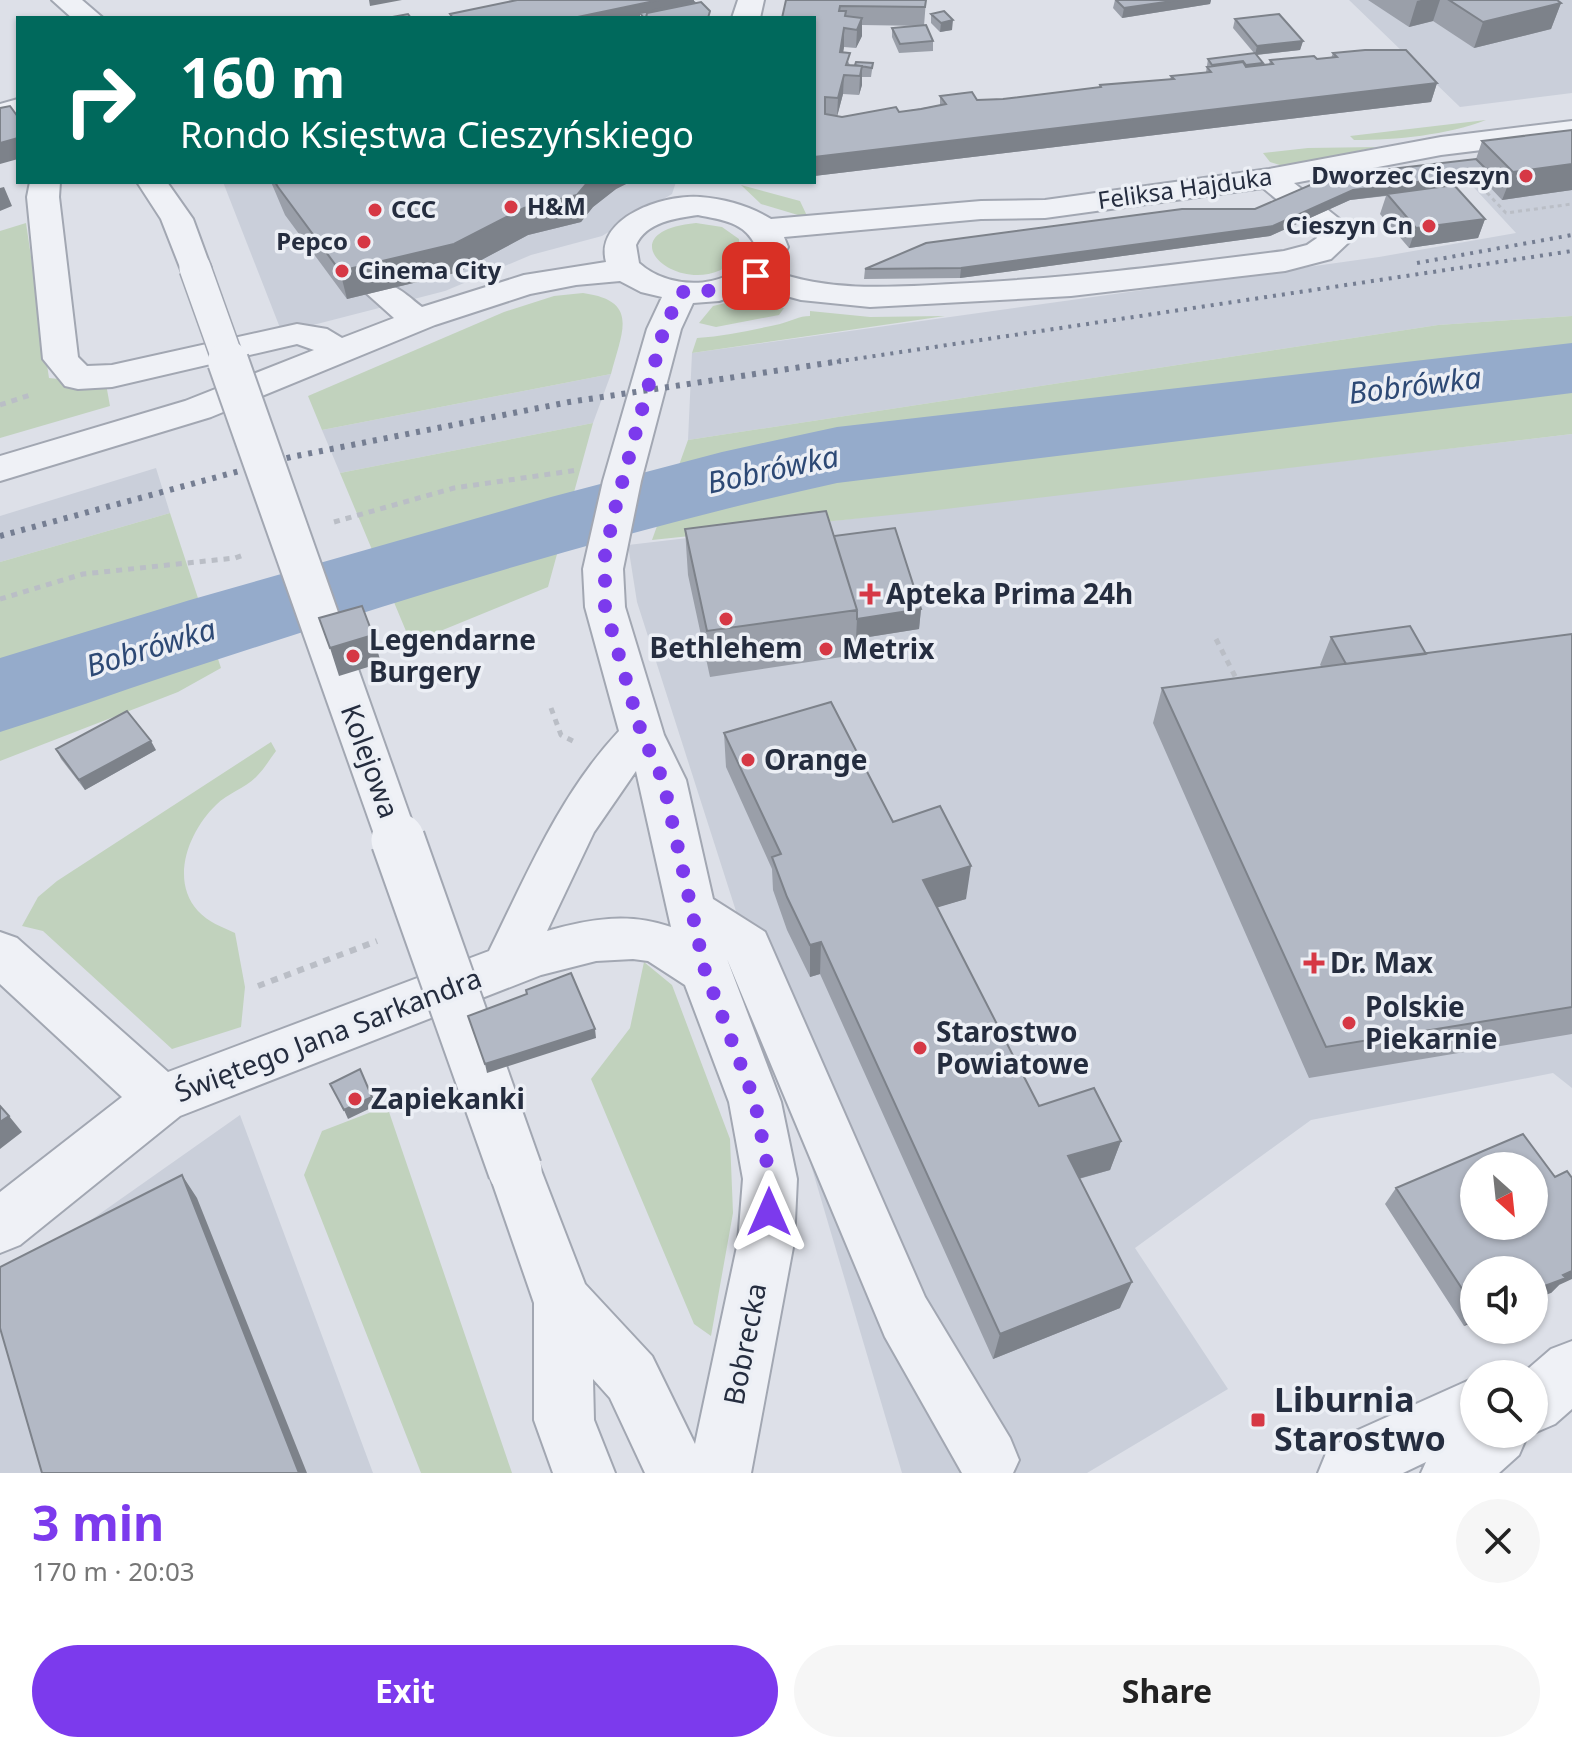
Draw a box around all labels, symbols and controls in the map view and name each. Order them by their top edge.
text: 160 m [180,38,345,114]
icon: right [48,48,152,152]
text: Rondo Księstwa Cieszyńskiego [180,110,694,159]
place label: Dworzec Cieszyn [1311,158,1510,191]
street label: Feliksa Hajduka [1095,159,1274,216]
marker: Dworzec Cieszyn [1517,167,1535,185]
place label: H&M [527,189,586,222]
place label: CCC [391,192,436,225]
marker: H&M [502,198,520,216]
marker: CCC [366,201,384,219]
place label: Cieszyn Cn [1286,208,1413,241]
marker: Cieszyn Cn [1420,217,1438,235]
place label: Pepco [276,224,348,257]
marker: Pepco [355,233,373,251]
pin [722,242,790,310]
place label: Cinema City [358,253,502,286]
icon: arrive [734,254,778,298]
marker: Cinema City [333,262,351,280]
water label: Bobrówka [1346,356,1484,413]
water label: Bobrówka [703,435,842,502]
place label: Apteka Prima 24h [886,574,1133,612]
marker: Apteka Prima 24h [861,585,879,603]
water label: Bobrówka [81,607,220,686]
marker: Bethlehem [717,610,735,628]
place label: Legendarne Burgery [369,620,536,690]
place label: Bethlehem [650,628,802,666]
place label: Metrix [842,629,935,667]
marker: Metrix [817,640,835,658]
marker: Legendarne Burgery [344,647,362,665]
street label: Kolejowa [333,698,409,823]
place label: Orange [764,740,868,778]
marker: Orange [739,751,757,769]
place label: Dr. Max [1330,943,1434,981]
marker: Dr. Max [1305,954,1323,972]
street label: Świętego Jana Sarkandra [169,958,487,1110]
place label: Polskie Piekarnie [1365,987,1497,1057]
place label: Starostwo Powiatowe [936,1012,1089,1082]
marker: Polskie Piekarnie [1340,1014,1358,1032]
marker: Starostwo Powiatowe [911,1039,929,1057]
place label: Zapiekanki [371,1079,525,1117]
marker: Zapiekanki [346,1090,364,1108]
north arrow [1460,1152,1548,1240]
map controls [1460,1152,1548,1448]
position arrow [727,1170,811,1254]
button: sound [1460,1256,1548,1344]
street label: Bobrecka [714,1280,774,1408]
button: search [1460,1360,1548,1448]
place label: Liburnia Starostwo [1274,1376,1446,1461]
marker: Liburnia Starostwo [1249,1411,1267,1429]
text: 3 min [32,1490,164,1555]
button: close [1456,1499,1540,1583]
text: 170 m · 20:03 [32,1553,195,1589]
button: Exit [32,1645,778,1737]
button: Share [794,1645,1540,1737]

